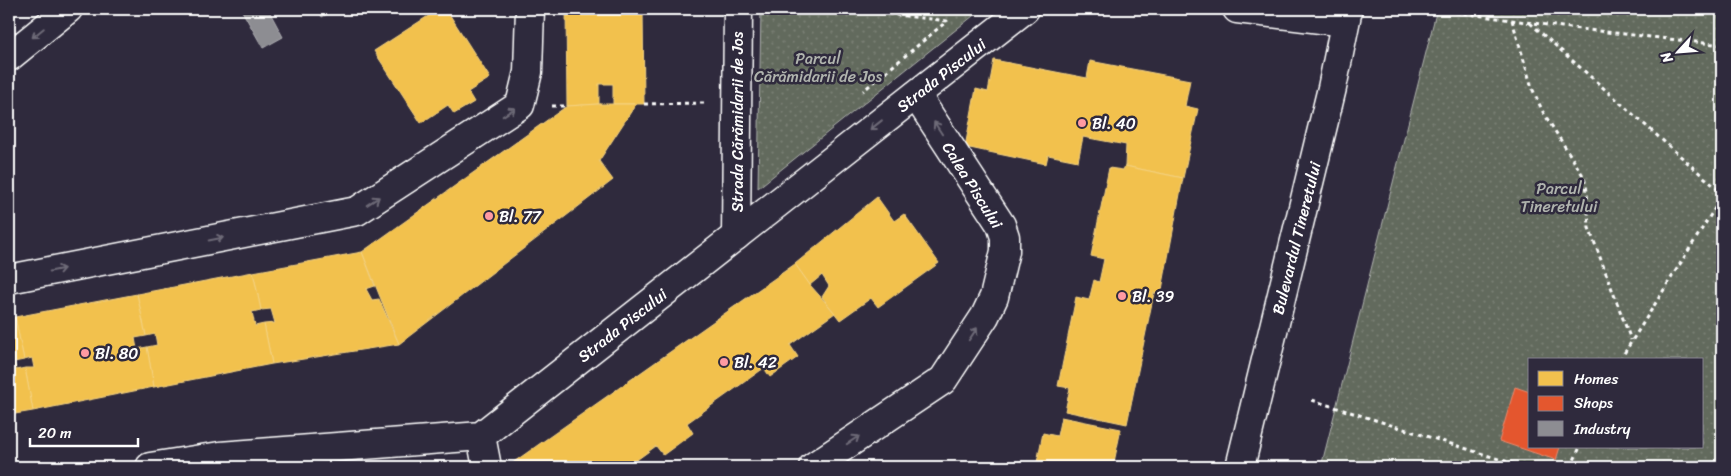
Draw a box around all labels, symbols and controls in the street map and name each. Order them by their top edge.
one-way arrow [32,27,45,39]
north arrow [1654,28,1704,78]
street label: Strada Piscului [890,30,993,120]
street label: Strada Cărămidarii de Jos [723,31,752,212]
park label: Parcul Cărămidarii de Jos [754,44,882,91]
text: N [1653,47,1681,68]
one-way arrow [502,107,516,117]
place label: Bl. 40 [1092,109,1136,138]
marker: Bl. 40 [1076,117,1088,129]
one-way arrow [870,120,883,131]
one-way arrow [933,122,943,136]
street label: Calea Piscului [934,136,1011,235]
street label: Bulevardul Tineretului [1263,158,1330,318]
park label: Parcul Tineretului [1520,174,1598,221]
one-way arrow [365,195,379,205]
place label: Bl. 77 [499,202,542,231]
marker: Bl. 77 [483,210,495,222]
one-way arrow [208,233,224,243]
one-way arrow [48,264,64,274]
street label: Strada Piscului [571,280,674,370]
place label: Bl. 39 [1132,282,1174,311]
marker: Bl. 39 [1116,290,1128,302]
one-way arrow [968,327,978,341]
place label: Bl. 80 [95,339,138,368]
marker: Bl. 80 [79,347,91,359]
place label: Bl. 42 [734,348,777,377]
marker: Bl. 42 [718,356,730,368]
legend [1528,358,1704,448]
text: Homes [1574,366,1618,392]
text: Shops [1574,390,1614,416]
scale bar [30,416,138,448]
text: Industry [1573,416,1631,442]
text: 20 m [38,420,72,446]
one-way arrow [846,435,860,445]

